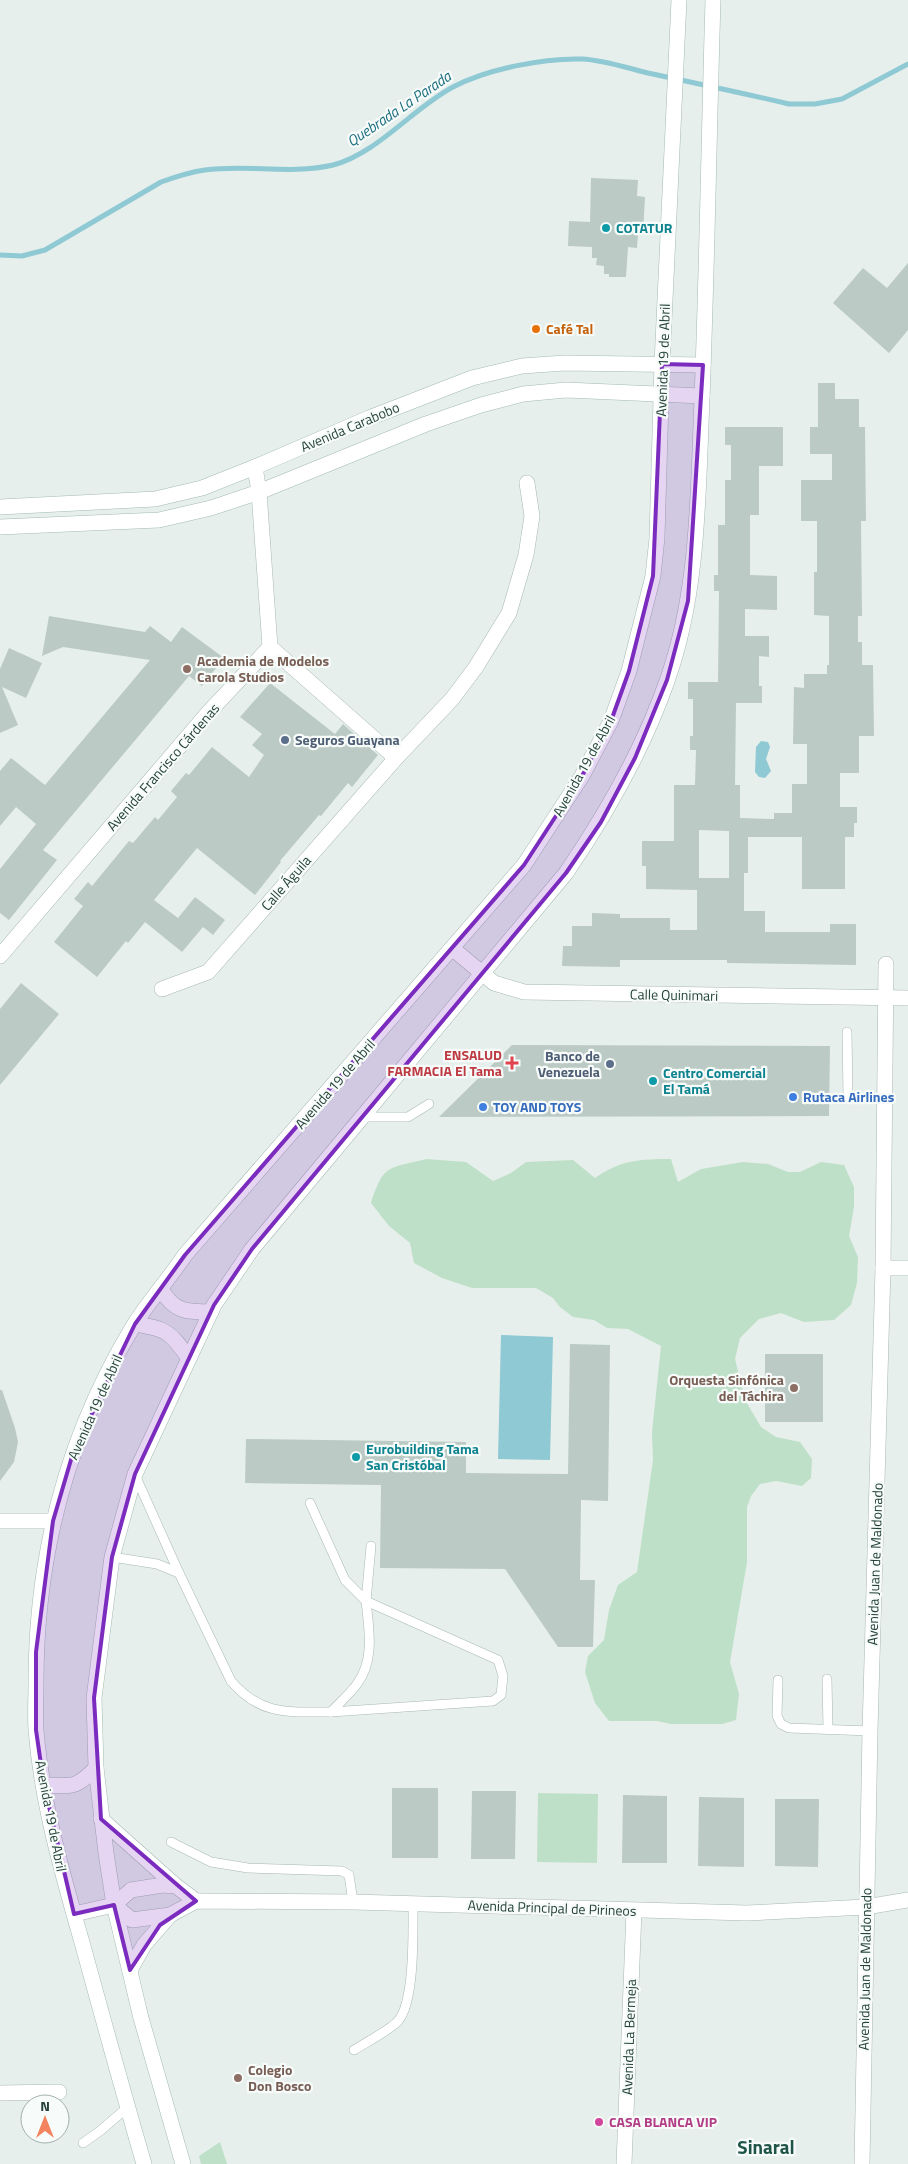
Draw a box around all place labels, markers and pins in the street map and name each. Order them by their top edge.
place label: COTATUR [616,217,673,238]
marker: COTATUR [600,222,612,234]
place label: Café Tal [546,318,593,339]
marker: Café Tal [530,323,542,335]
place label: Academia de Modelos Carola Studios [197,650,330,687]
marker: Academia de Modelos Carola Studios [181,663,193,675]
place label: Seguros Guayana [295,729,400,750]
marker: Seguros Guayana [279,734,291,746]
place label: ENSALUD FARMACIA El Tama [387,1044,502,1081]
place label: Banco de Venezuela [538,1045,600,1082]
marker: ENSALUD FARMACIA El Tama [506,1057,518,1069]
marker: Banco de Venezuela [604,1058,616,1070]
place label: Centro Comercial El Tamá [663,1062,766,1099]
marker: Centro Comercial El Tamá [647,1075,659,1087]
place label: Rutaca Airlines [803,1086,895,1107]
marker: Rutaca Airlines [787,1091,799,1103]
place label: TOY AND TOYS [493,1096,582,1117]
marker: TOY AND TOYS [477,1101,489,1113]
place label: Orquesta Sinfónica del Táchira [669,1369,784,1406]
marker: Orquesta Sinfónica del Táchira [788,1382,800,1394]
place label: Eurobuilding Tama San Cristóbal [366,1438,479,1475]
marker: Eurobuilding Tama San Cristóbal [350,1451,362,1463]
place label: Colegio Don Bosco [248,2059,311,2096]
marker: Colegio Don Bosco [232,2072,244,2084]
place label: CASA BLANCA VIP [609,2111,717,2132]
marker: CASA BLANCA VIP [593,2116,605,2128]

